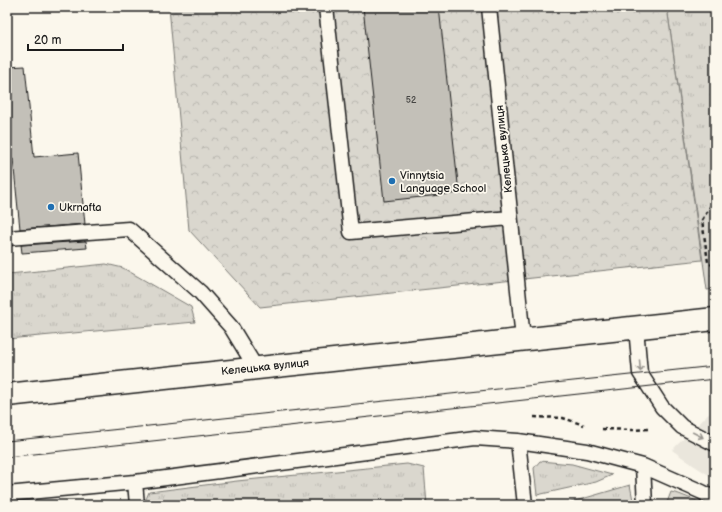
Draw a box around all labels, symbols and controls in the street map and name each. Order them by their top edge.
scale bar [28,26,123,52]
text: 20 m [34,33,61,48]
house number: 52 [406,95,417,106]
street label: Келецька вулиця [493,104,515,194]
place label: Vinnytsia Language School [400,169,486,195]
marker: Vinnytsia Language School [387,176,397,186]
place label: Ukrnafta [59,201,102,214]
marker: Ukrnafta [46,202,56,212]
street label: Келецька вулиця [220,356,310,378]
one-way arrow [636,359,643,372]
one-way arrow [692,432,704,439]

